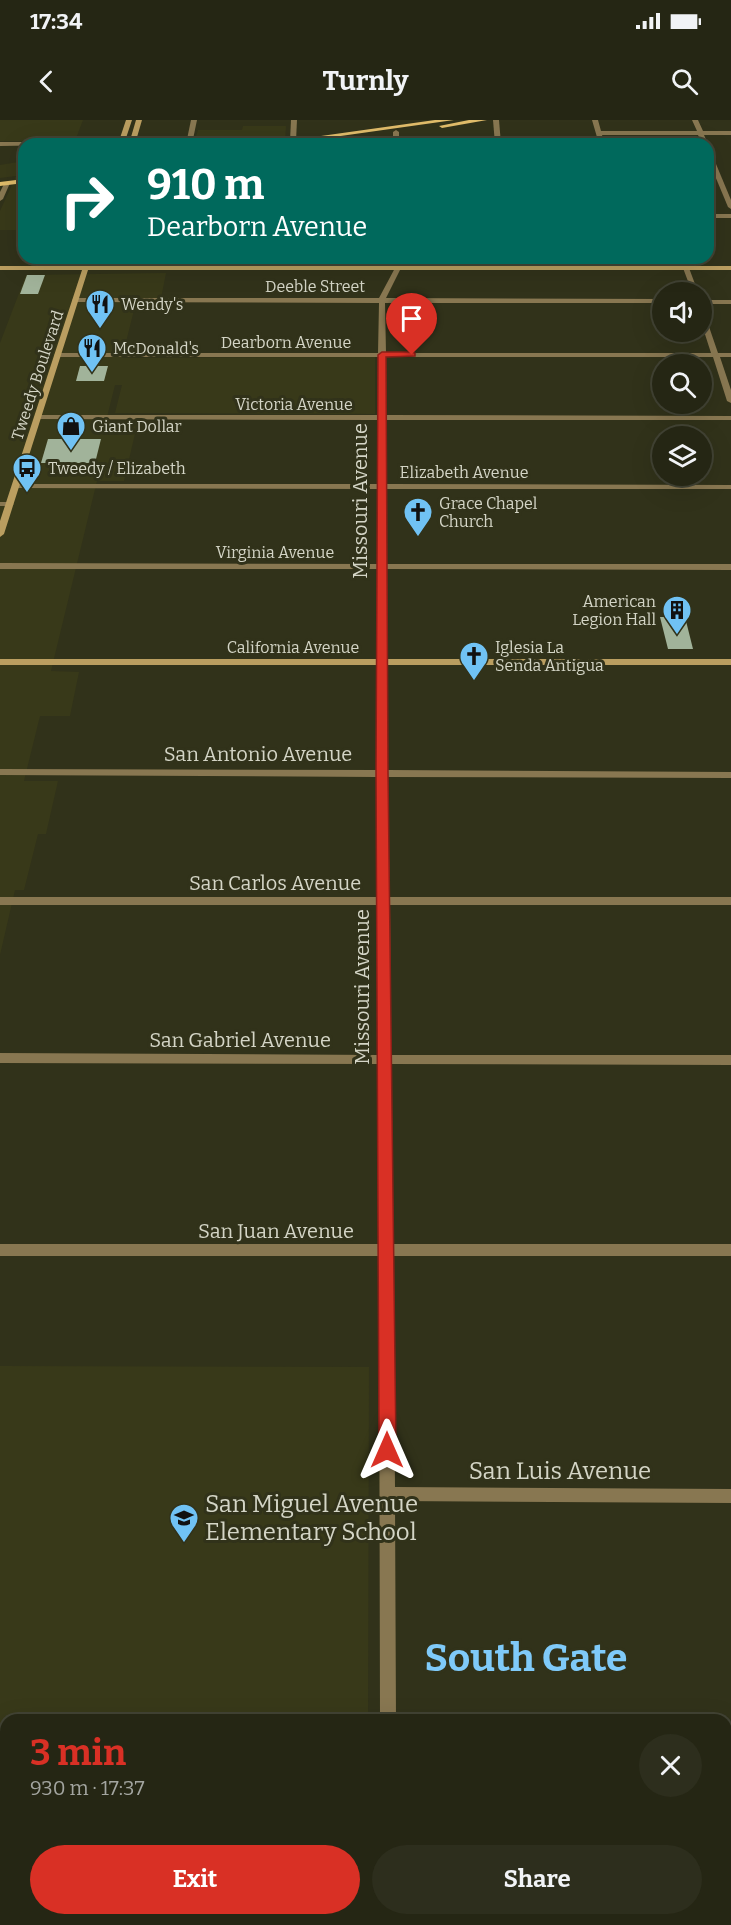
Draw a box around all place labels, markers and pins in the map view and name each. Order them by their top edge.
restaurant icon: Wendy's [84,288,116,330]
pin [386,293,437,355]
place label: Wendy's [121,295,183,314]
restaurant icon: McDonald's [76,332,108,374]
place label: McDonald's [113,339,199,358]
shop icon: Giant Dollar [55,410,87,452]
place label: Giant Dollar [92,417,182,436]
bus stop icon: Tweedy / Elizabeth [11,452,43,494]
place label: Tweedy / Elizabeth [48,459,186,478]
place label: Grace Chapel Church [439,494,538,531]
church icon: Grace Chapel Church [402,496,434,538]
place label: American Legion Hall [572,592,656,629]
building icon: American Legion Hall [661,594,693,636]
place label: Iglesia La Senda Antigua [495,638,604,675]
church icon: Iglesia La Senda Antigua [458,640,490,682]
place label: San Miguel Avenue Elementary School [205,1490,418,1546]
school or university icon: San Miguel Avenue Elementary School [168,1502,200,1544]

